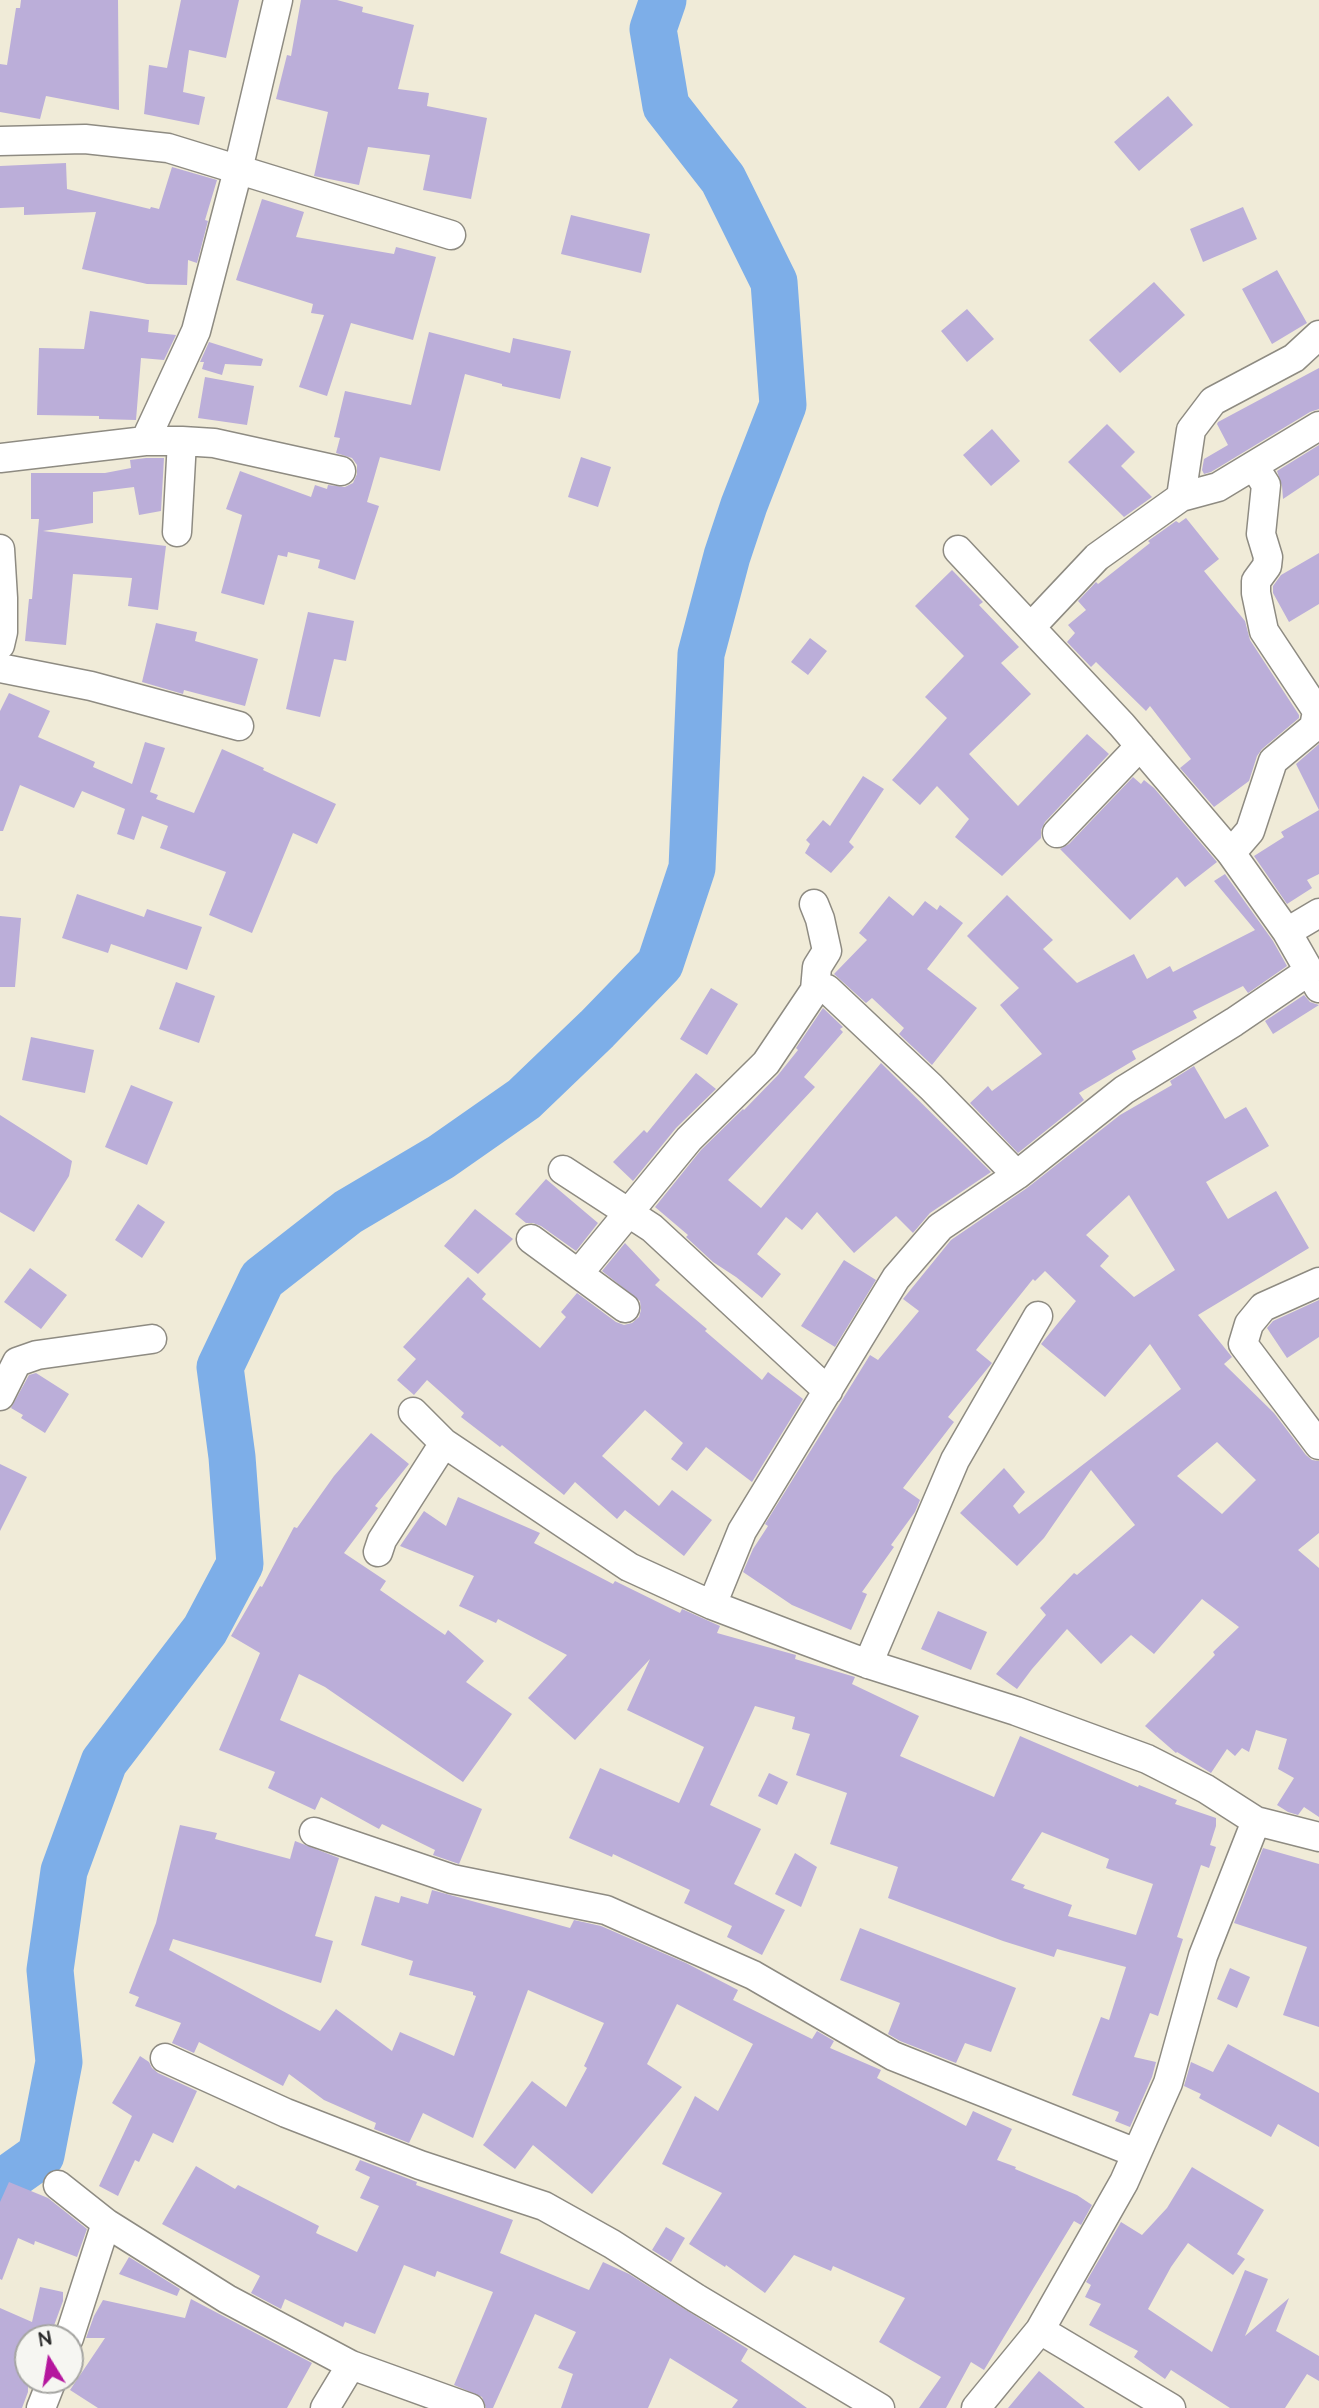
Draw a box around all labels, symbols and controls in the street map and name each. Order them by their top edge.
north arrow [14,2324,84,2394]
text: N [37,2325,54,2354]

